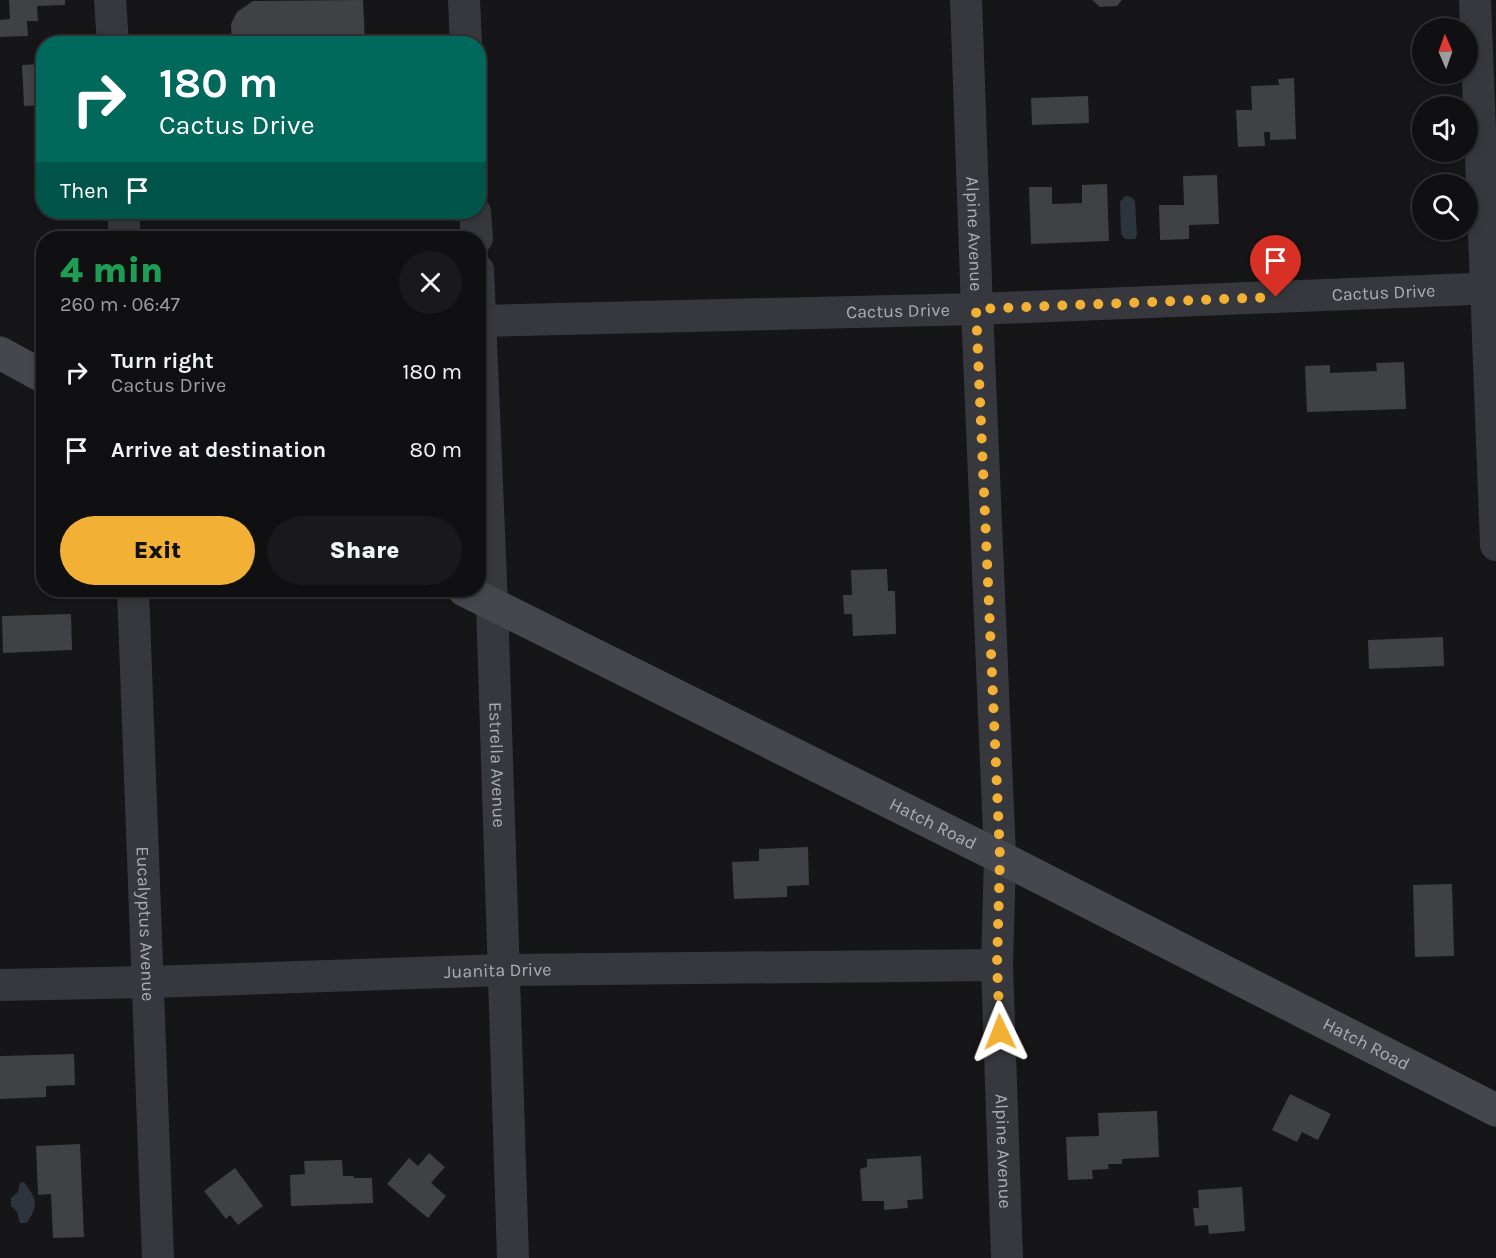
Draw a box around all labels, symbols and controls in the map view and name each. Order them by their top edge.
north arrow [1412,18,1478,84]
map controls [1412,18,1478,240]
text: 180 m [159,58,278,108]
icon: right [60,60,138,138]
button: sound [1412,96,1478,162]
text: Cactus Drive [159,109,315,141]
icon: arrive [121,174,154,207]
button: search [1412,174,1478,240]
street label: Alpine Avenue [961,176,987,292]
text: Then [60,178,109,204]
pin [1250,235,1301,297]
icon: arrive [1259,244,1292,277]
text: 4 min [60,249,163,291]
button: close [399,251,462,314]
street label: Cactus Drive [1331,279,1436,306]
text: 260 m · 06:47 [60,293,180,316]
street label: Cactus Drive [846,299,950,323]
text: Turn right [111,348,214,374]
icon: right [60,356,93,389]
text: 180 m [402,359,462,385]
text: Cactus Drive [111,374,226,397]
icon: arrive [60,434,93,467]
text: Arrive at destination [111,437,326,463]
text: 80 m [410,437,462,463]
button: Exit [60,516,255,585]
button: Share [267,516,462,585]
street label: Estrella Avenue [484,701,510,828]
street label: Hatch Road [886,793,980,855]
street label: Eucalyptus Avenue [132,846,159,1002]
street label: Juanita Drive [444,959,552,983]
position arrow [968,1000,1032,1064]
street label: Hatch Road [1319,1013,1413,1075]
street label: Alpine Avenue [990,1093,1016,1209]

